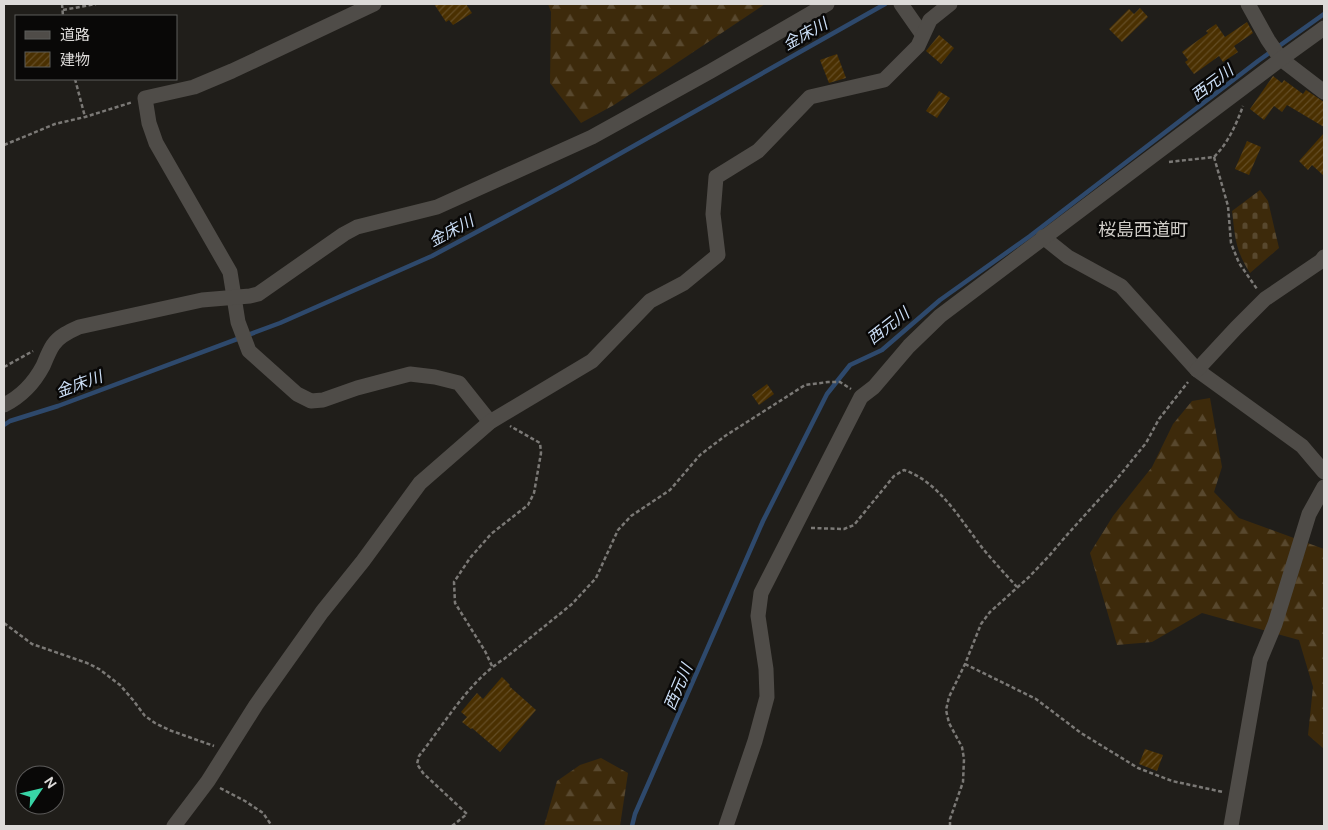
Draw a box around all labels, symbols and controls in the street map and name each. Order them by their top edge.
water label: 金床川 [779,12,833,55]
legend [15,15,178,80]
text: 道路 [60,25,90,45]
text: 建物 [60,50,90,70]
water label: 西元川 [1187,59,1239,106]
water label: 金床川 [425,210,479,252]
district label: 桜島西道町 [1098,218,1188,242]
water label: 西元川 [863,302,915,349]
water label: 金床川 [53,365,107,402]
water label: 西元川 [659,659,698,713]
north arrow [15,765,65,815]
text: N [40,773,61,792]

